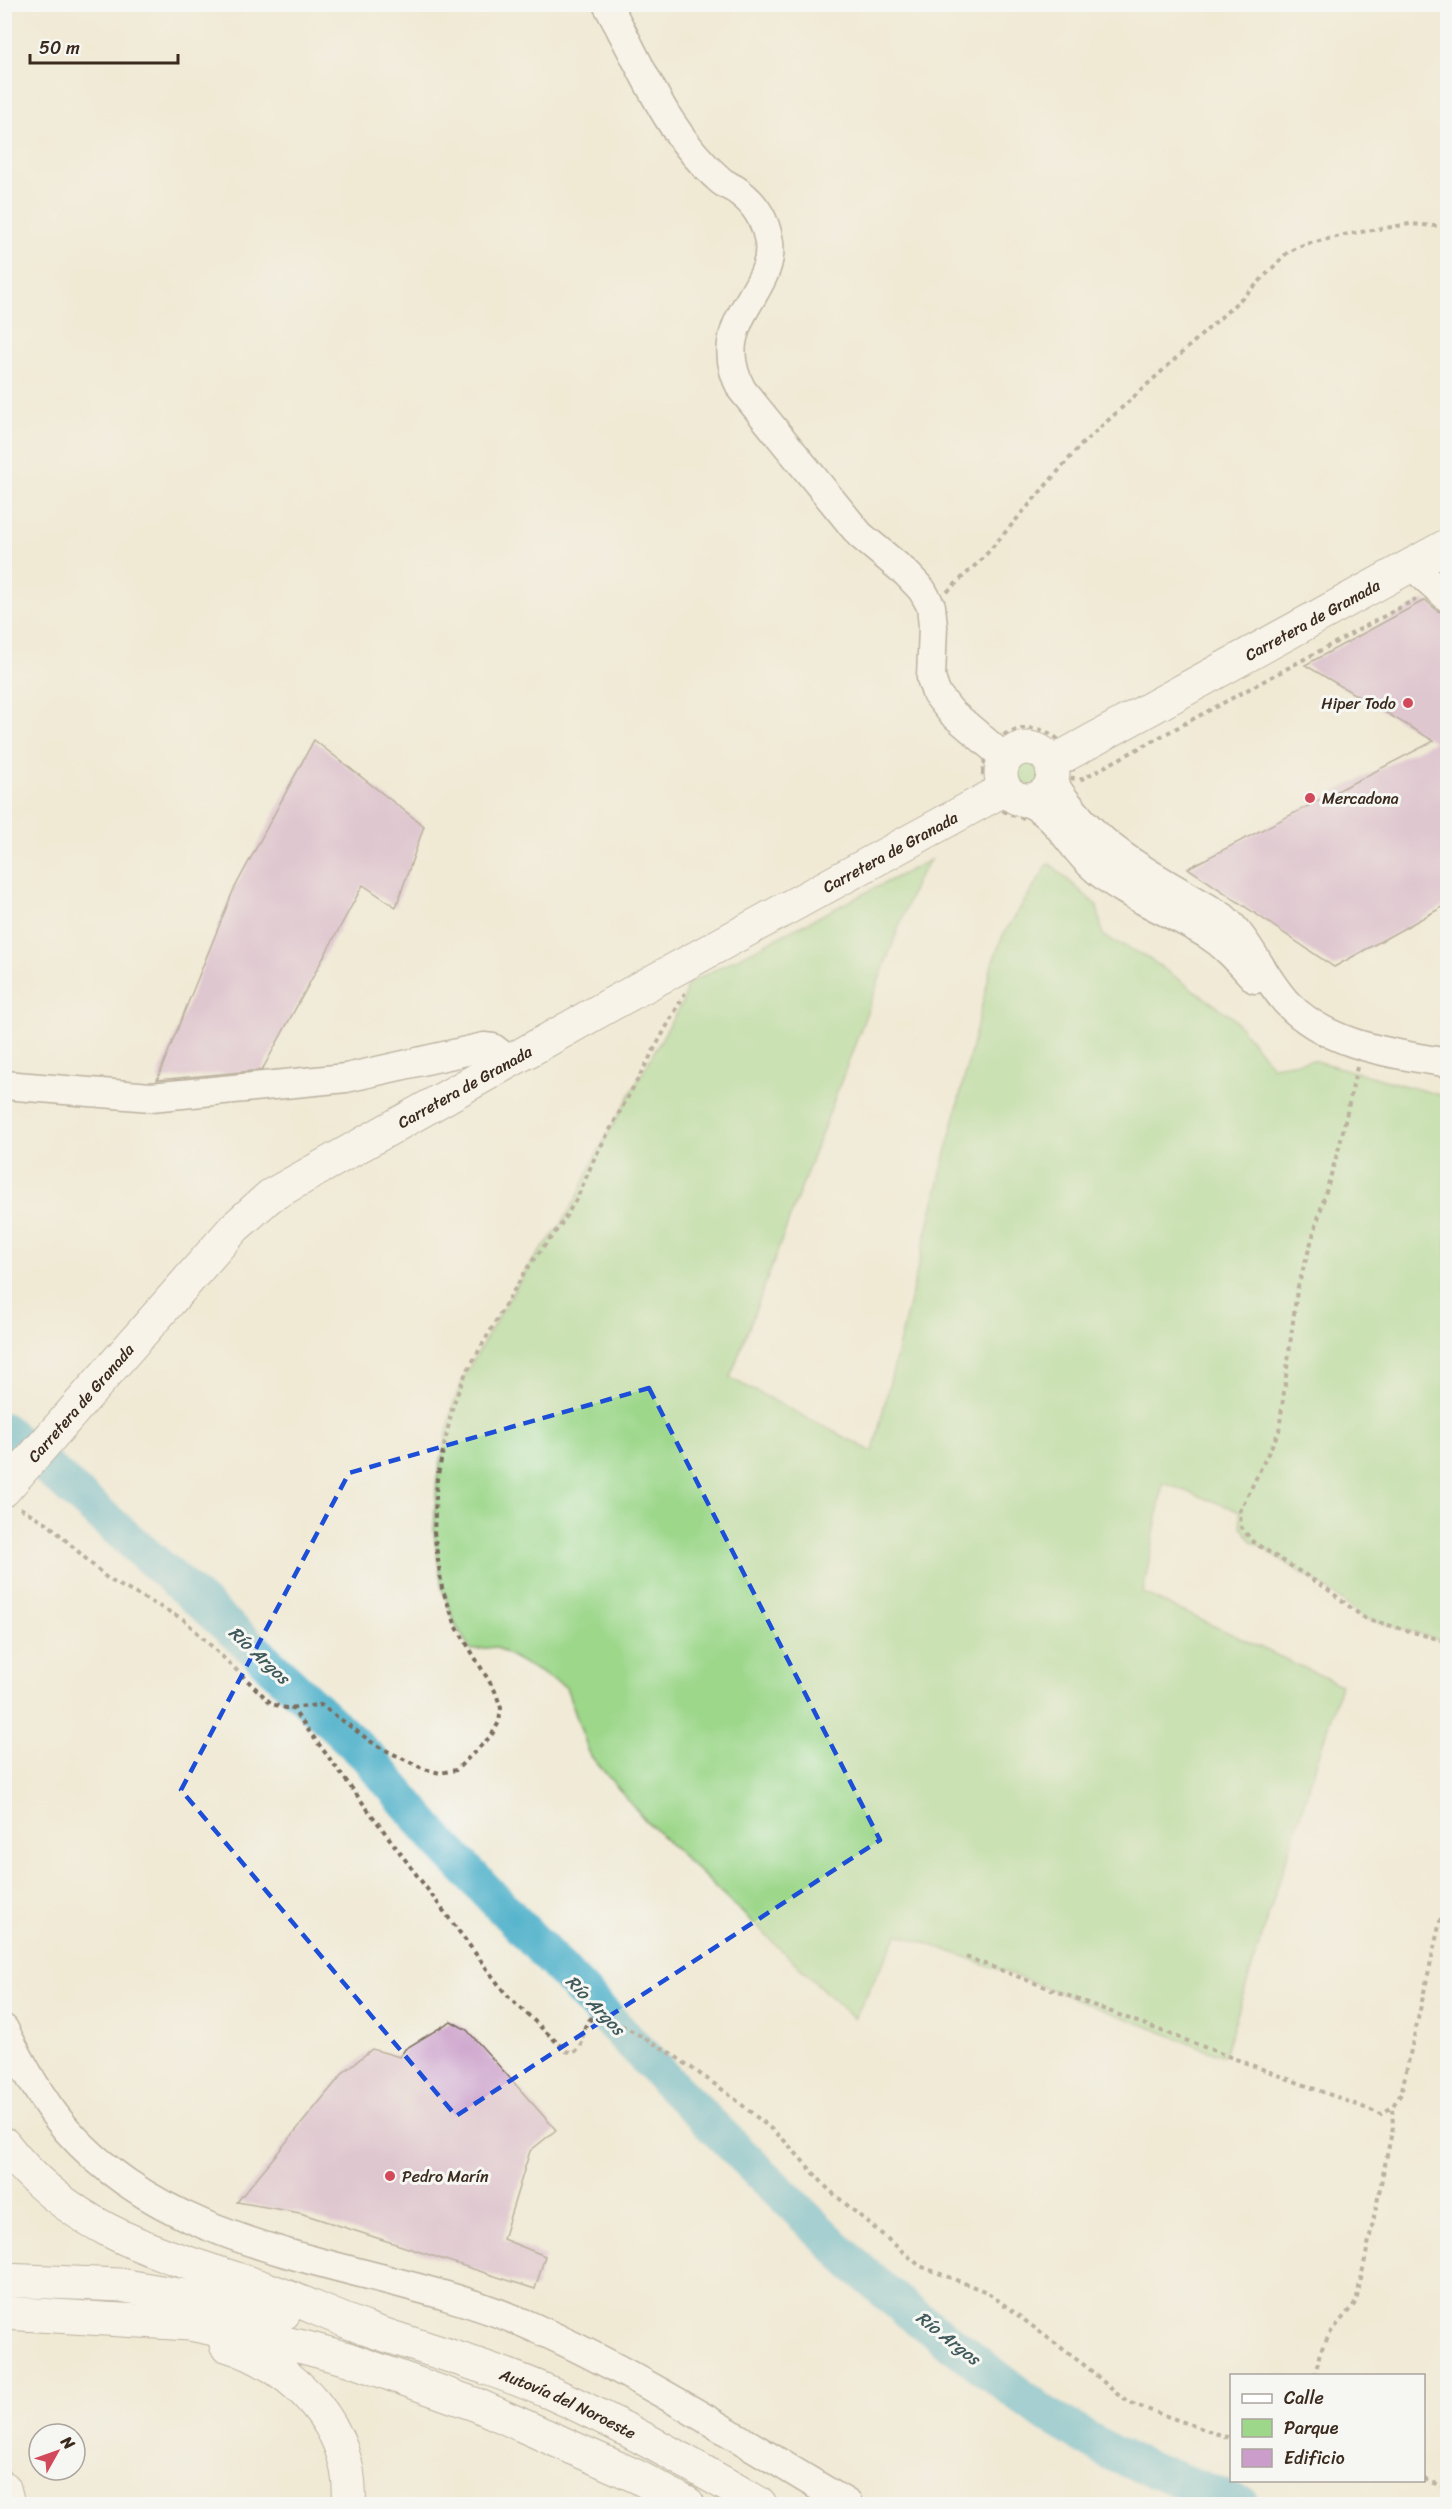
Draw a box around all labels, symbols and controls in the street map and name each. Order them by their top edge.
scale bar [30,27,178,65]
text: 50 m [39,32,80,64]
street label: Carretera de Granada [1239,571,1386,669]
place label: Hiper Todo [1321,689,1396,718]
marker: Hiper Todo [1401,696,1415,710]
place label: Mercadona [1322,784,1399,813]
marker: Mercadona [1303,791,1317,805]
street label: Carretera de Granada [817,803,964,901]
street label: Carretera de Granada [392,1037,539,1137]
street label: Carretera de Granada [20,1336,142,1469]
water label: Río Argos [221,1618,299,1694]
water label: Río Argos [558,1967,634,2045]
place label: Pedro Marín [402,2162,489,2191]
marker: Pedro Marín [383,2169,397,2183]
water label: Río Argos [909,2302,989,2375]
street label: Autovía del Noroeste [495,2360,641,2447]
legend [1230,2374,1425,2482]
text: Calle [1284,2382,1324,2414]
text: Parque [1284,2412,1339,2444]
north arrow [27,2422,87,2482]
text: N [53,2428,83,2457]
text: Edificio [1284,2442,1345,2474]

